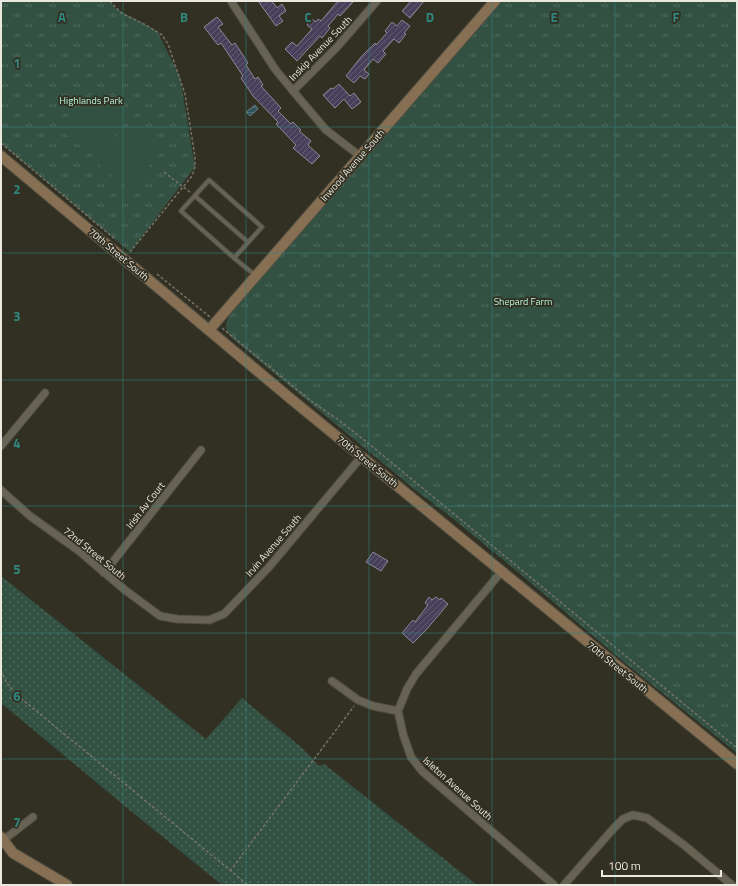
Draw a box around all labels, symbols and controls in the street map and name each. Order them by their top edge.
text: A [58,7,66,27]
text: B [180,7,188,27]
text: C [304,7,312,27]
text: D [426,7,434,27]
text: E [550,7,558,27]
text: F [673,7,680,27]
street label: Inskip Avenue South [285,12,355,84]
text: 1 [13,53,21,73]
park label: Highlands Park [59,93,123,108]
street label: Inwood Avenue South [317,126,388,205]
text: 2 [13,179,21,199]
street label: 70th Street South [85,224,152,284]
park label: Shepard Farm [494,294,552,309]
text: 3 [13,306,21,326]
street label: 70th Street South [334,432,402,491]
text: 4 [13,433,21,453]
street label: Irish Av Court [122,478,169,532]
street label: Irvin Avenue South [242,511,305,580]
street label: 72nd Street South [60,523,129,583]
text: 5 [13,559,21,579]
street label: 70th Street South [584,638,652,697]
text: 6 [13,686,21,706]
street label: Isleton Avenue South [420,753,496,824]
text: 7 [13,812,21,832]
scale bar [602,852,721,878]
text: 100 m [608,856,641,875]

